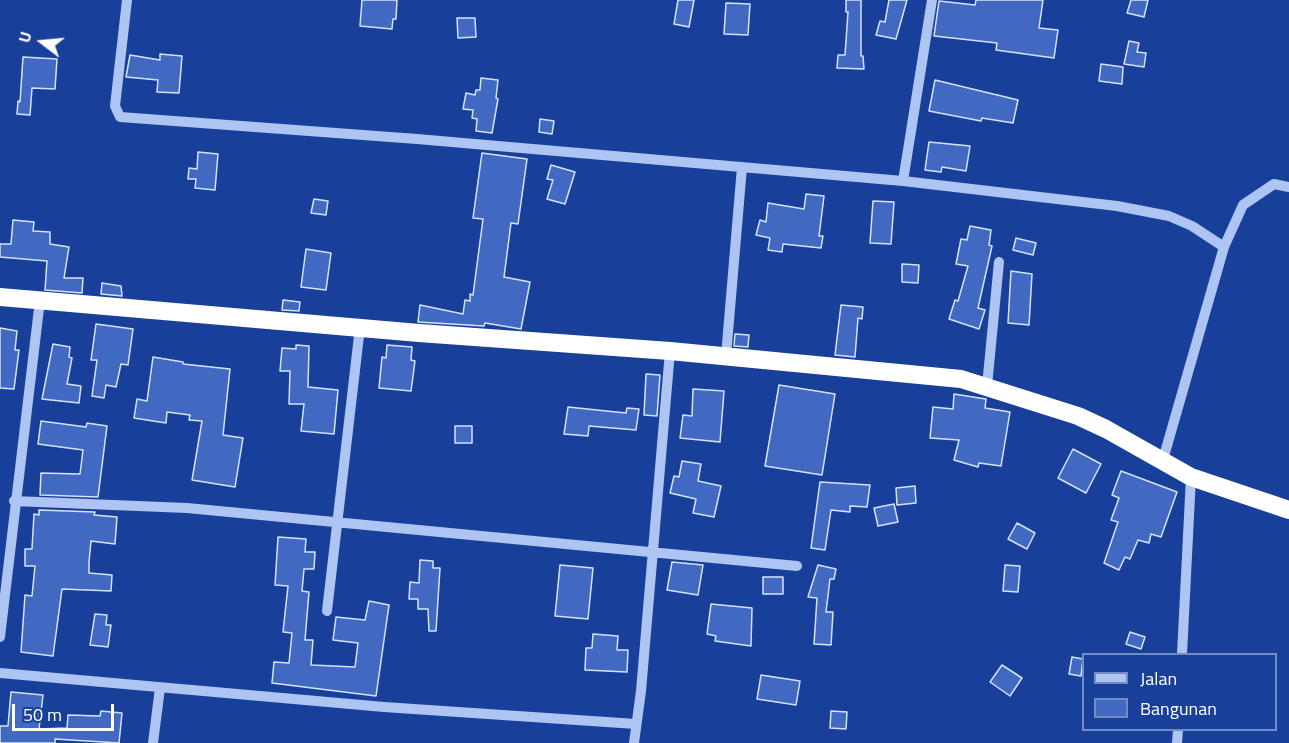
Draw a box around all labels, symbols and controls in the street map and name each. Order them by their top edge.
north arrow [12,12,72,72]
text: U [12,29,38,45]
legend [1082,653,1277,731]
text: Jalan [1140,665,1177,692]
scale bar [15,692,117,730]
text: Bangunan [1140,695,1217,722]
text: 50 m [23,701,62,728]

